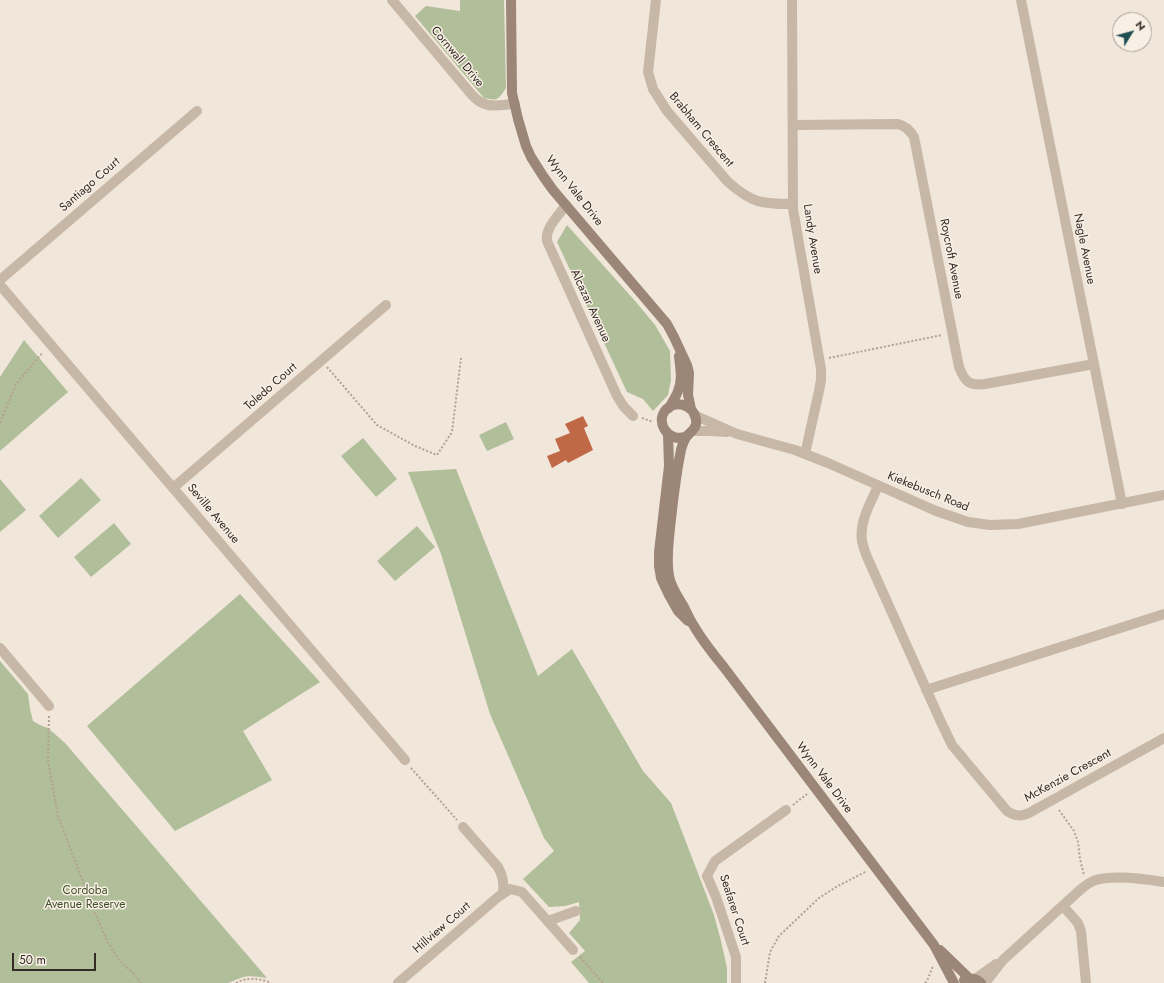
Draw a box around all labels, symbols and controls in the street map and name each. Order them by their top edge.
north arrow [1112,12,1152,52]
text: N [1132,17,1150,34]
street label: Cornwall Drive [427,24,487,90]
street label: Brabham Crescent [666,90,736,170]
street label: Wynn Vale Drive [542,153,606,229]
street label: Santiago Court [57,155,123,215]
street label: Landy Avenue [799,203,825,275]
street label: Nagle Avenue [1070,212,1098,286]
street label: Roycroft Avenue [936,218,966,300]
street label: Alcazar Avenue [567,267,613,345]
street label: Toledo Court [242,360,300,414]
street label: Kiekebusch Road [885,469,971,515]
street label: Seville Avenue [184,481,242,547]
street label: Wynn Vale Drive [793,740,855,816]
street label: McKenzie Crescent [1022,746,1114,806]
street label: Seafarer Court [716,873,752,947]
park label: Cordoba Avenue Reserve [45,884,125,912]
street label: Hillview Court [410,899,474,957]
scale bar [14,945,98,971]
text: 50 m [19,951,46,969]

